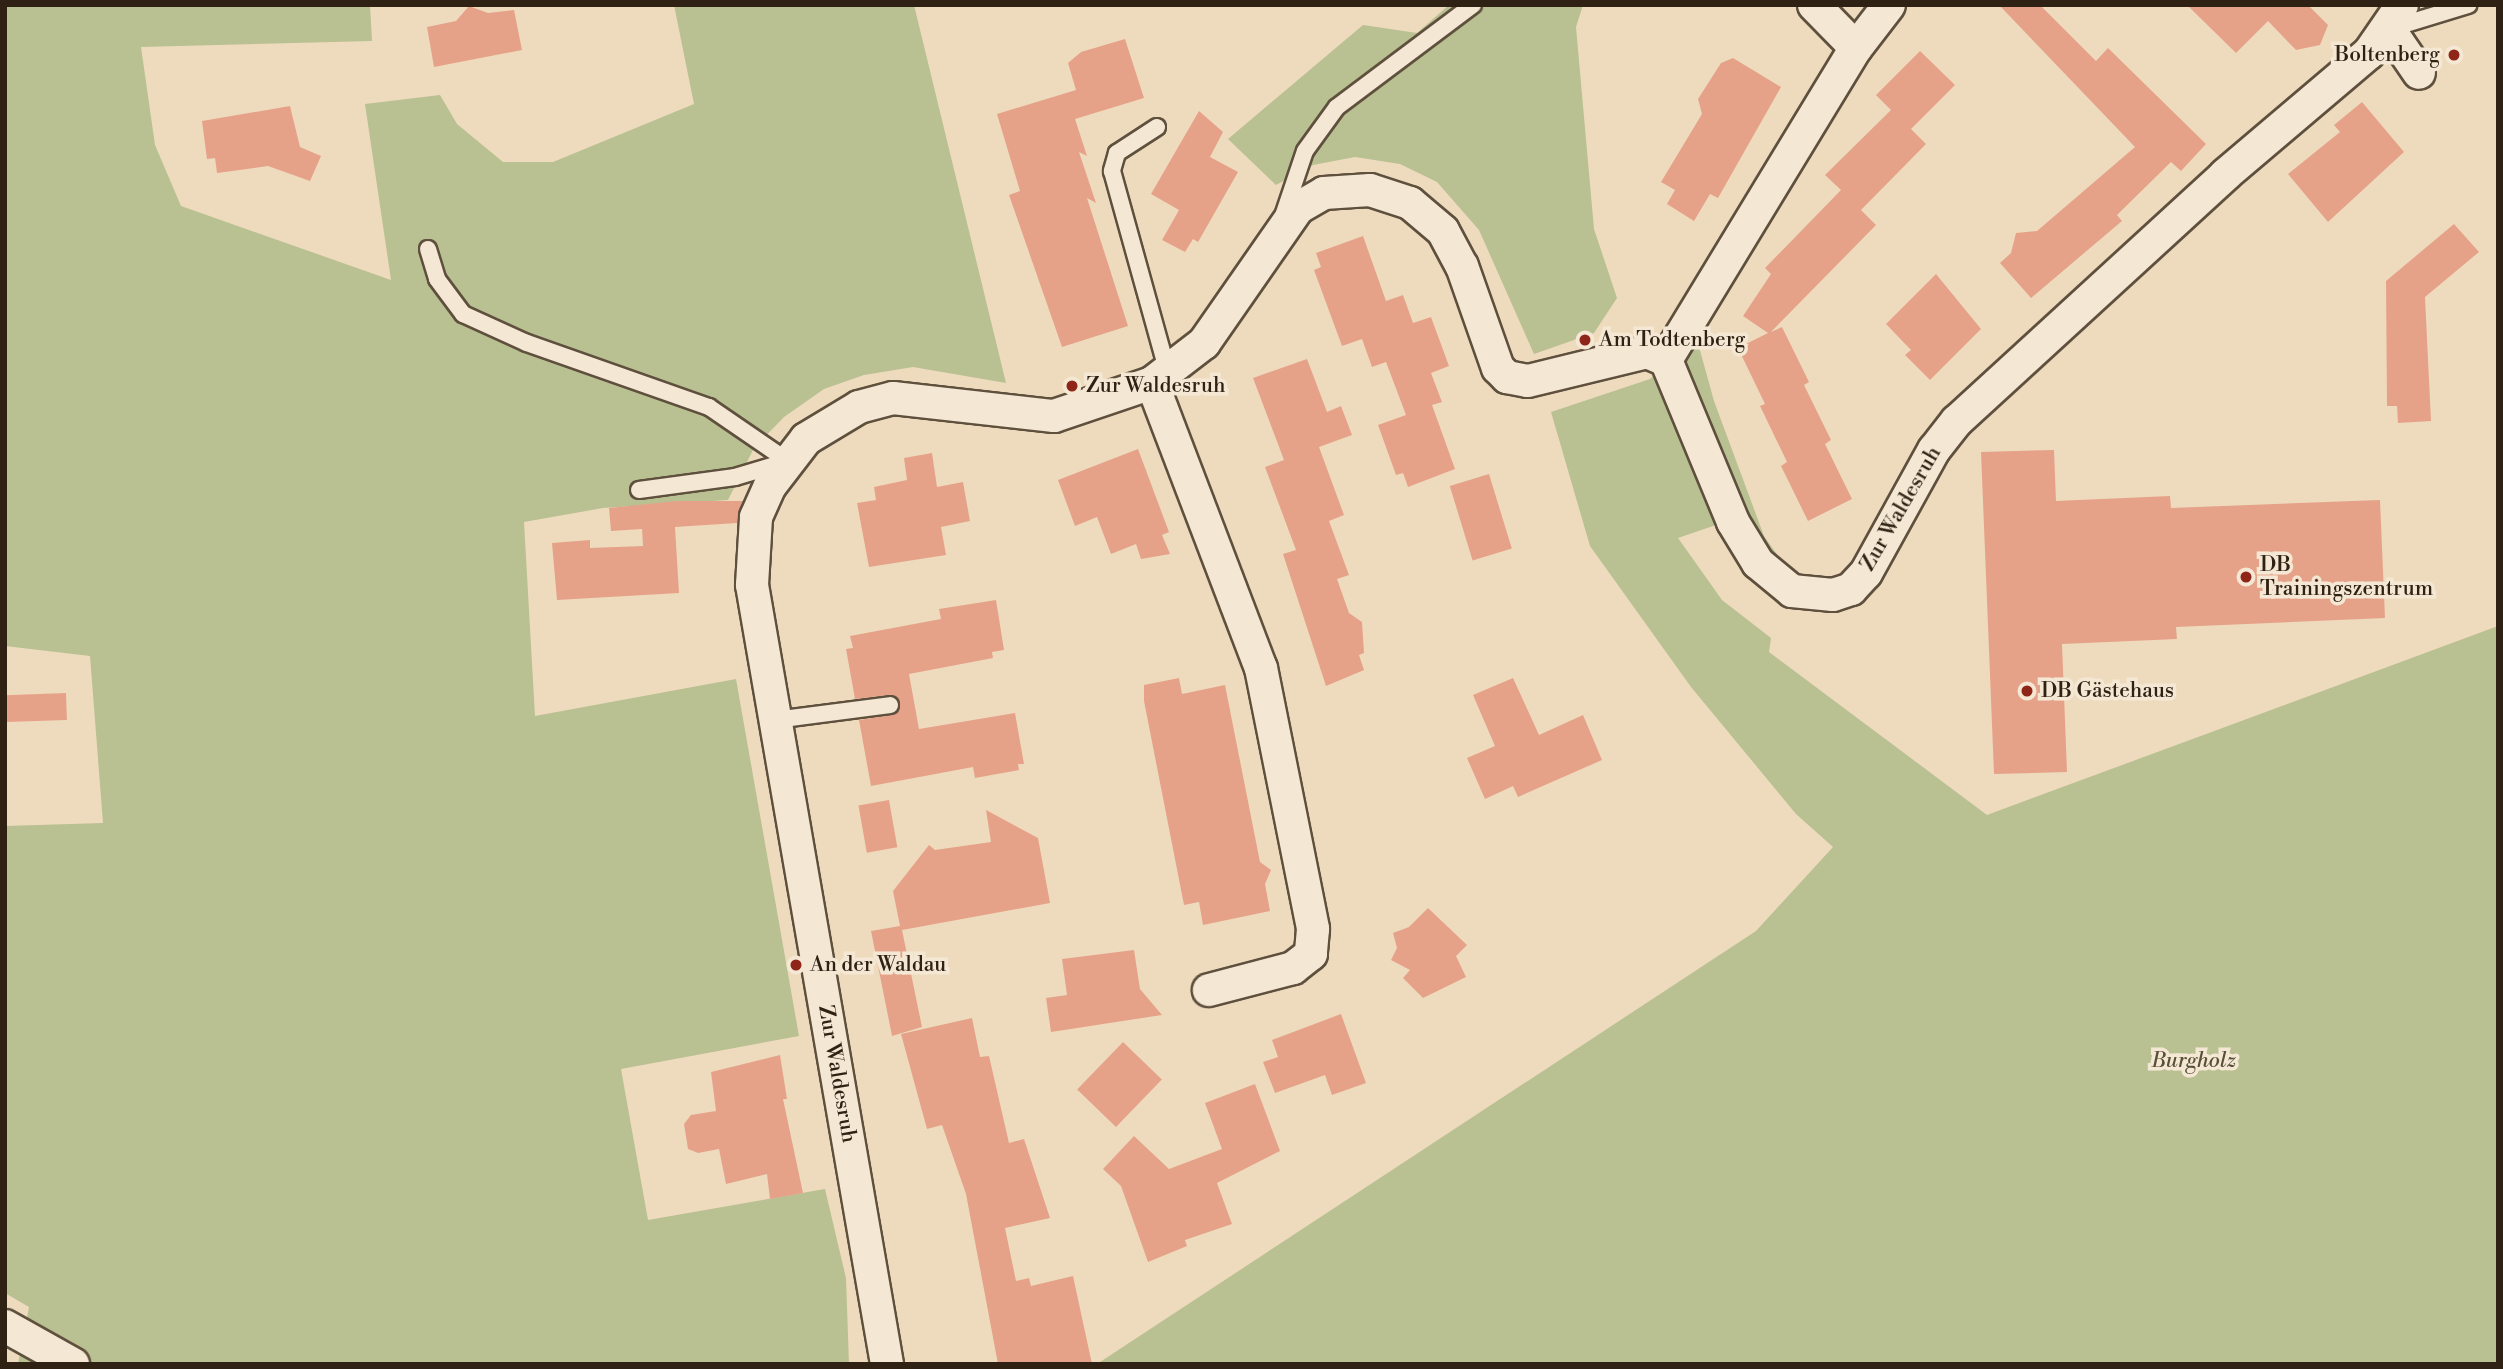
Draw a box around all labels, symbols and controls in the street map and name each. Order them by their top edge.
place label: Boltenberg [2334,42,2440,68]
marker: Boltenberg [2446,47,2462,63]
place label: Am Todtenberg [1599,327,1745,353]
marker: Am Todtenberg [1577,332,1593,348]
place label: Zur Waldesruh [1086,373,1225,399]
marker: Zur Waldesruh [1064,378,1080,394]
street label: Zur Waldesruh [1855,442,1947,576]
place label: DB Trainingszentrum [2260,552,2433,602]
marker: DB Trainingszentrum [2238,569,2254,585]
place label: DB Gästehaus [2041,678,2174,704]
marker: DB Gästehaus [2019,683,2035,699]
place label: An der Waldau [810,952,946,978]
marker: An der Waldau [788,957,804,973]
street label: Zur Waldesruh [812,1003,862,1145]
park label: Burgholz [2152,1048,2236,1074]

